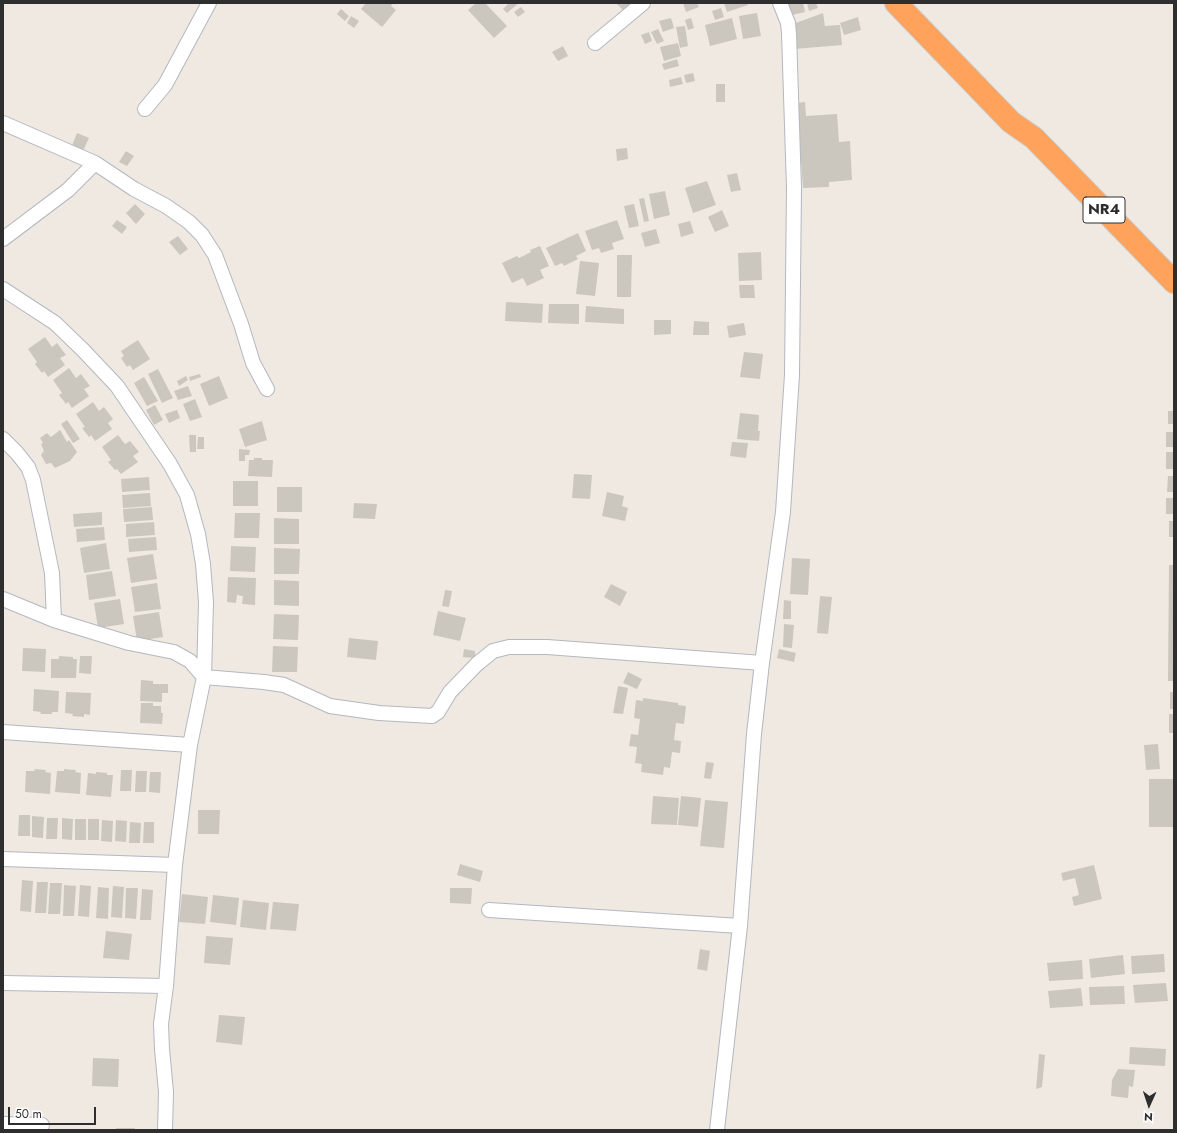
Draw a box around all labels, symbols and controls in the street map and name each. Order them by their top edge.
road number: NR4 [1083,197,1125,223]
north arrow [1129,1085,1169,1125]
scale bar [10,1099,98,1125]
text: 50 m [15,1105,42,1123]
text: N [1144,1109,1153,1125]

